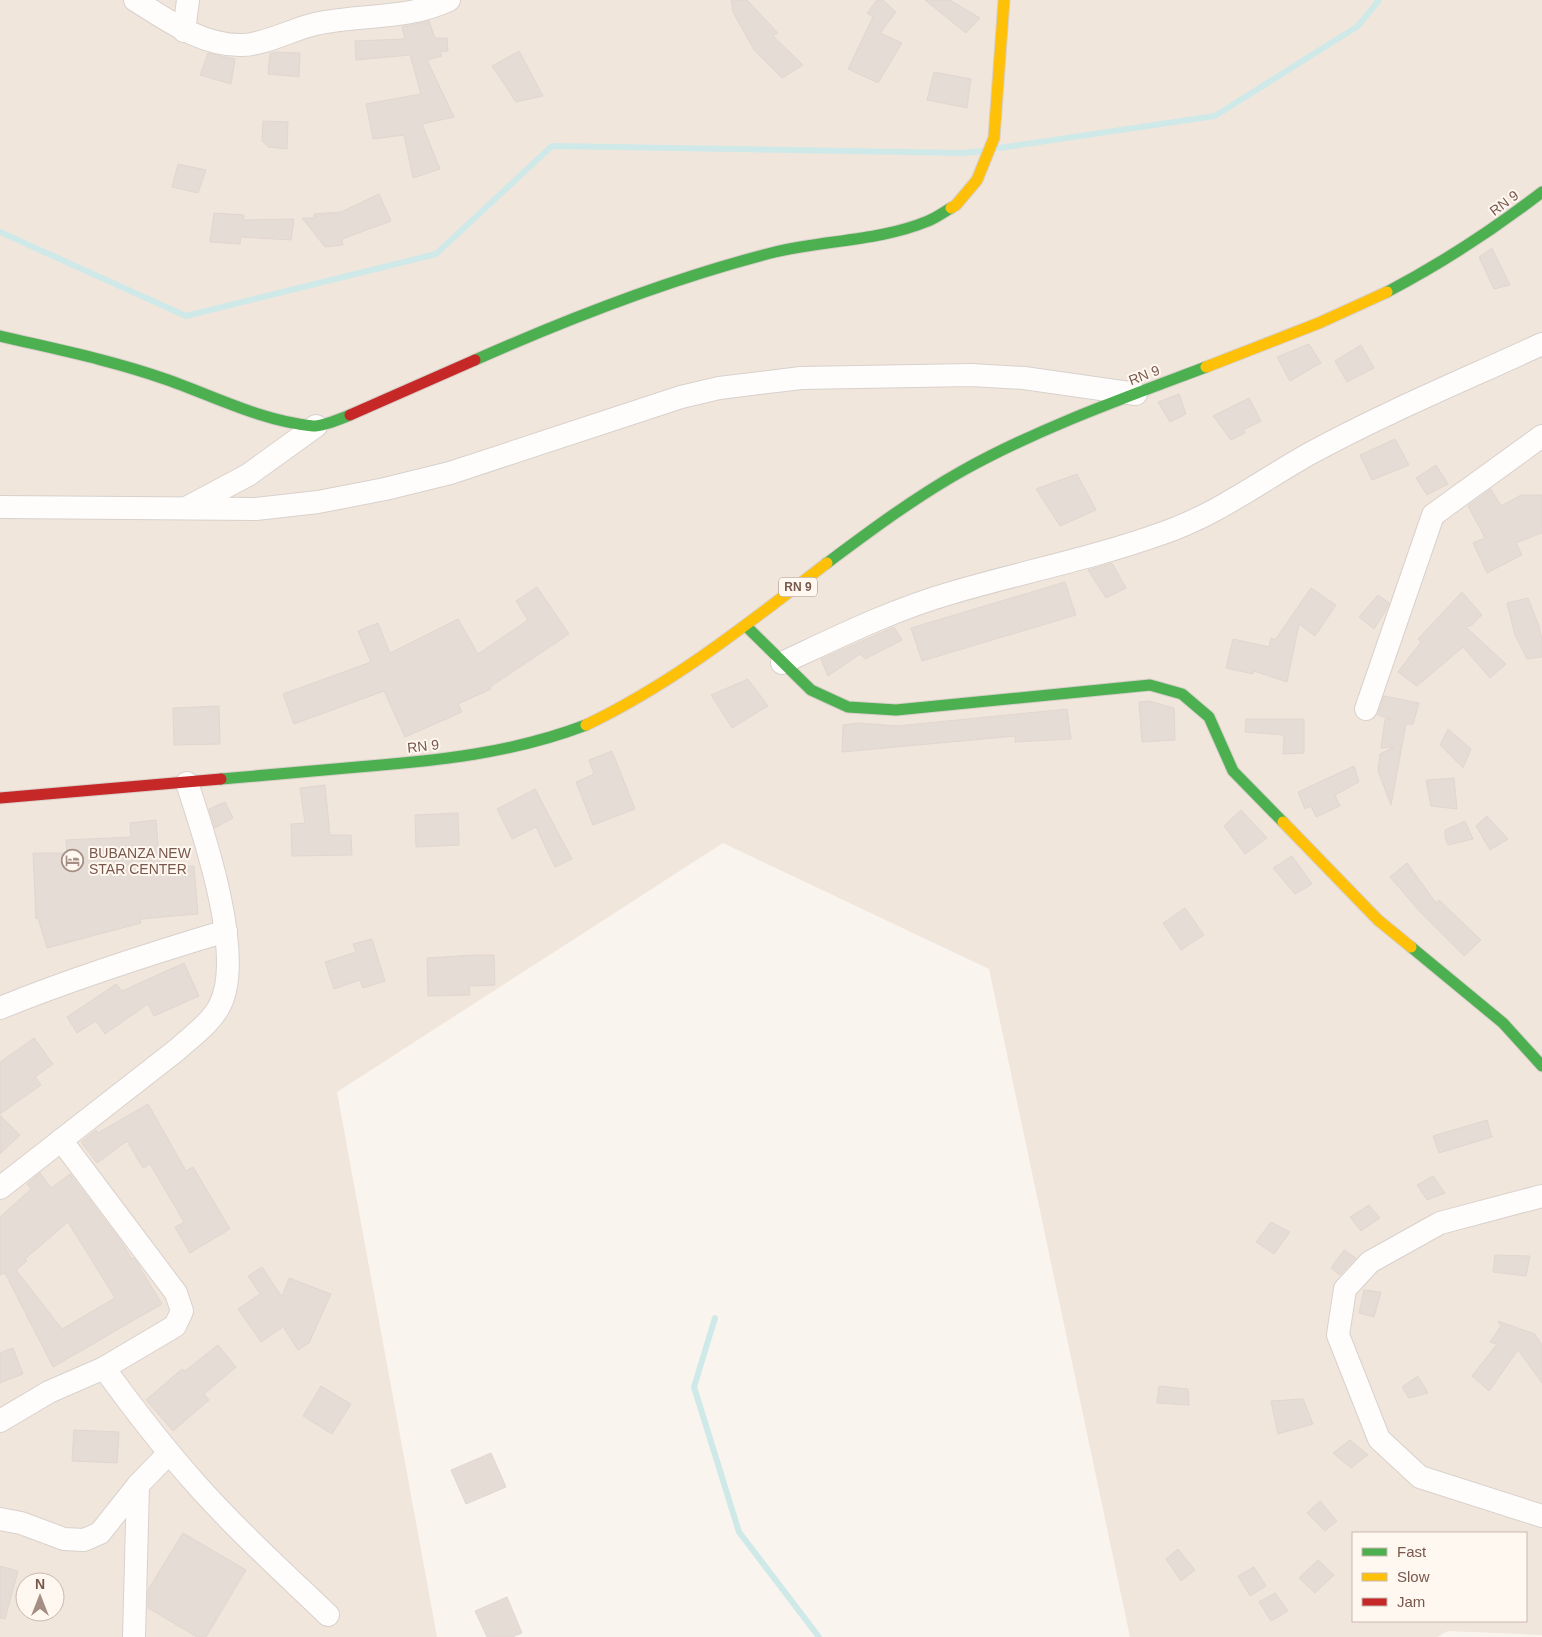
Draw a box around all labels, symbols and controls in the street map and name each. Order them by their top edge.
street label: RN 9 [1486,187,1522,219]
street label: RN 9 [1126,362,1162,388]
road number: RN 9 [779,578,817,596]
street label: RN 9 [406,736,440,756]
place label: BUBANZA NEW STAR CENTER [89,845,192,877]
hotel icon: BUBANZA NEW STAR CENTER [61,849,85,873]
legend [1352,1532,1527,1622]
text: Fast [1397,1543,1427,1560]
text: Slow [1397,1568,1430,1585]
north arrow [15,1572,65,1622]
text: N [35,1576,45,1592]
text: Jam [1397,1593,1425,1610]

